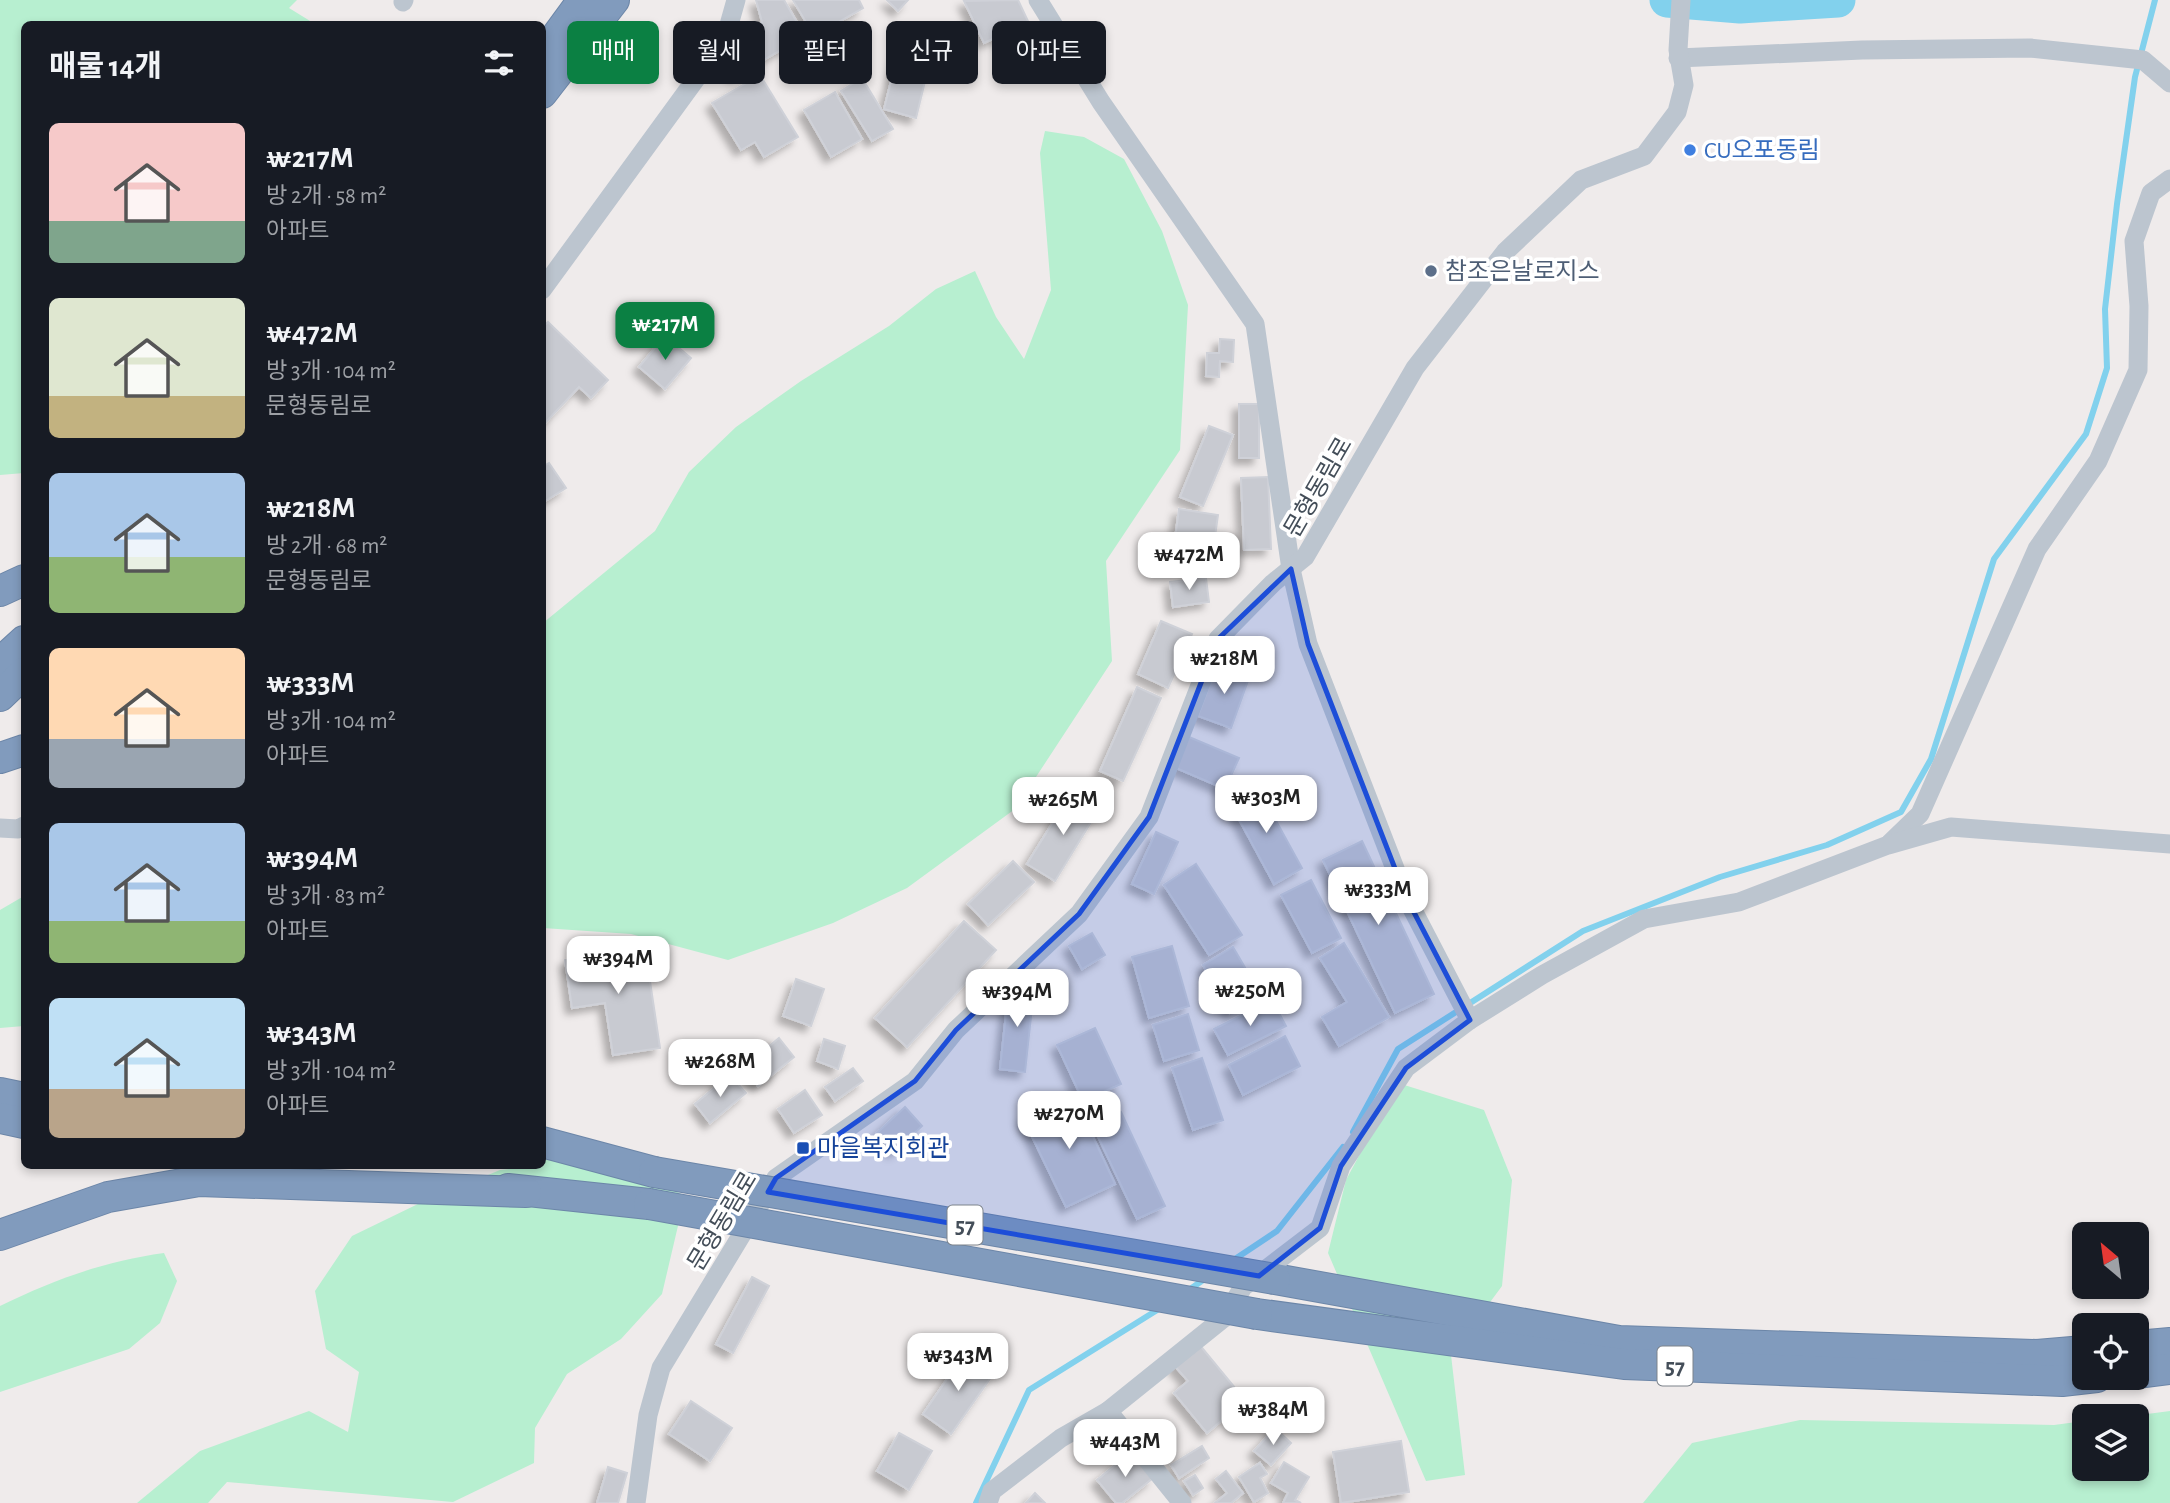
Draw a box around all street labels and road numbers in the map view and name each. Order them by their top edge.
street label: 문형동림로 [1279,433,1357,541]
street label: 문형동림로 [682,1167,762,1275]
road number: 57 [948,1206,982,1244]
road number: 57 [1658,1346,1692,1386]

